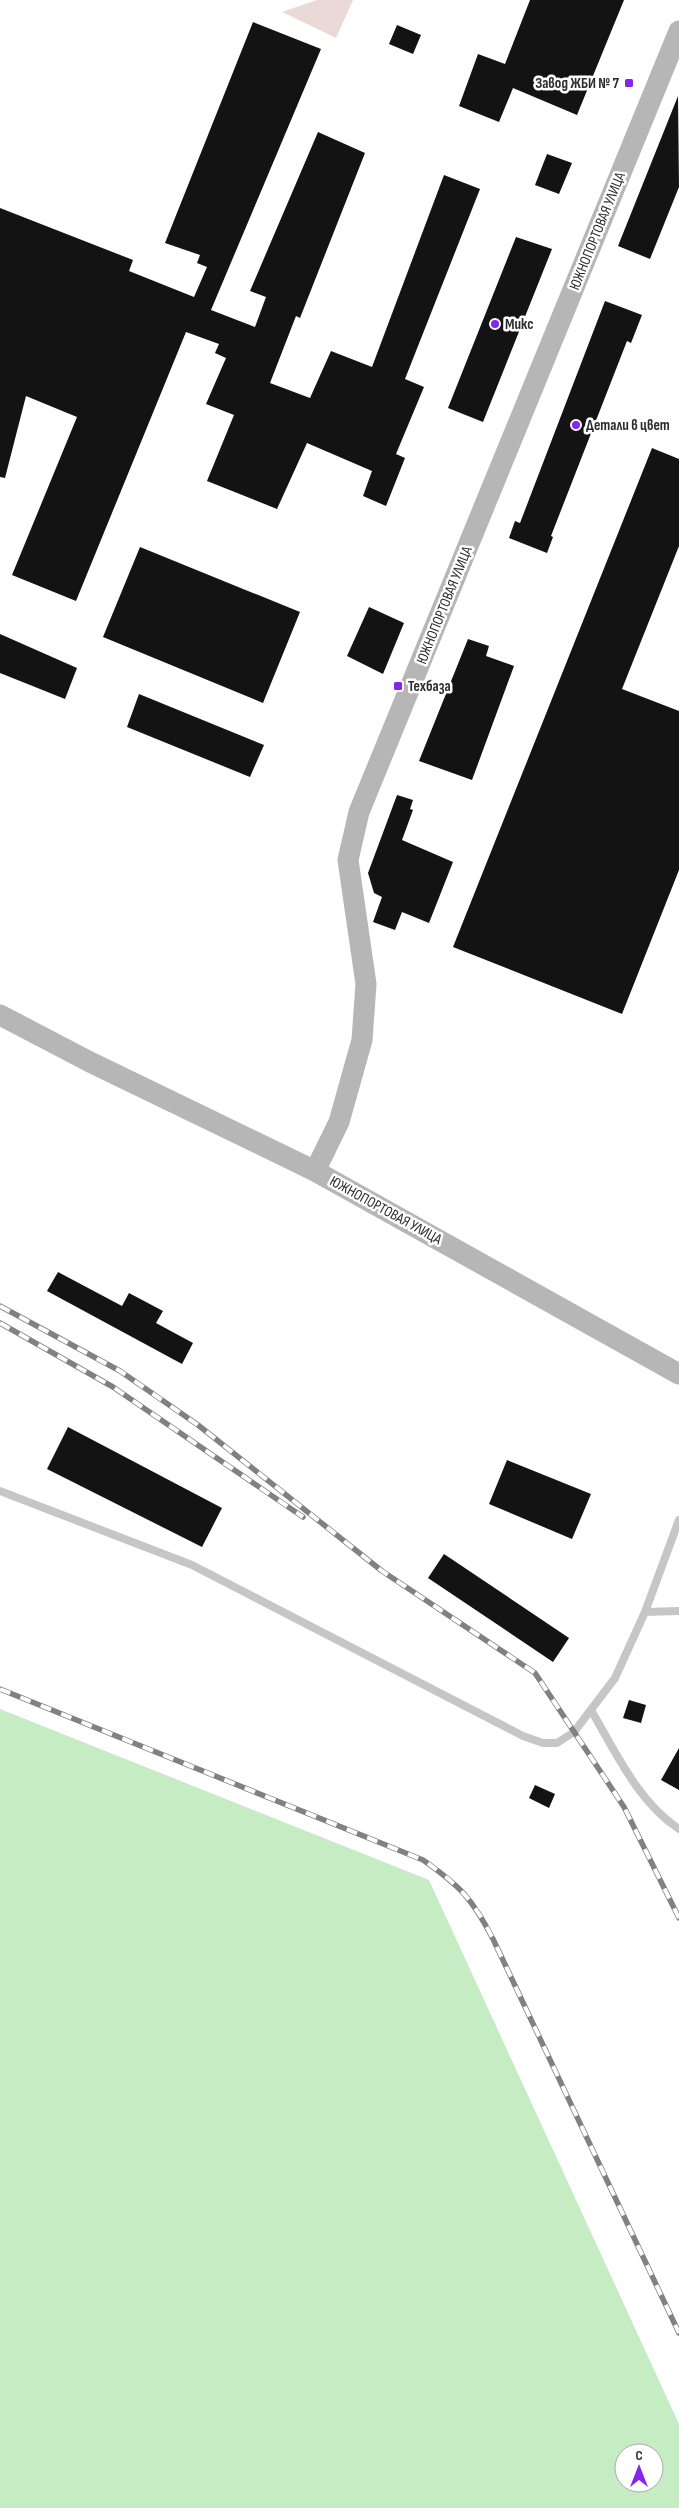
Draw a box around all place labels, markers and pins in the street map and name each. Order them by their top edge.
place label: Завод ЖБИ № 7 [535,74,619,93]
marker: Завод ЖБИ № 7 [623,77,635,89]
place label: Микс [505,315,533,334]
marker: Микс [489,318,501,330]
place label: Детали в цвет [586,416,670,435]
marker: Детали в цвет [570,419,582,431]
place label: Техбаза [408,677,451,696]
marker: Техбаза [392,680,404,692]

